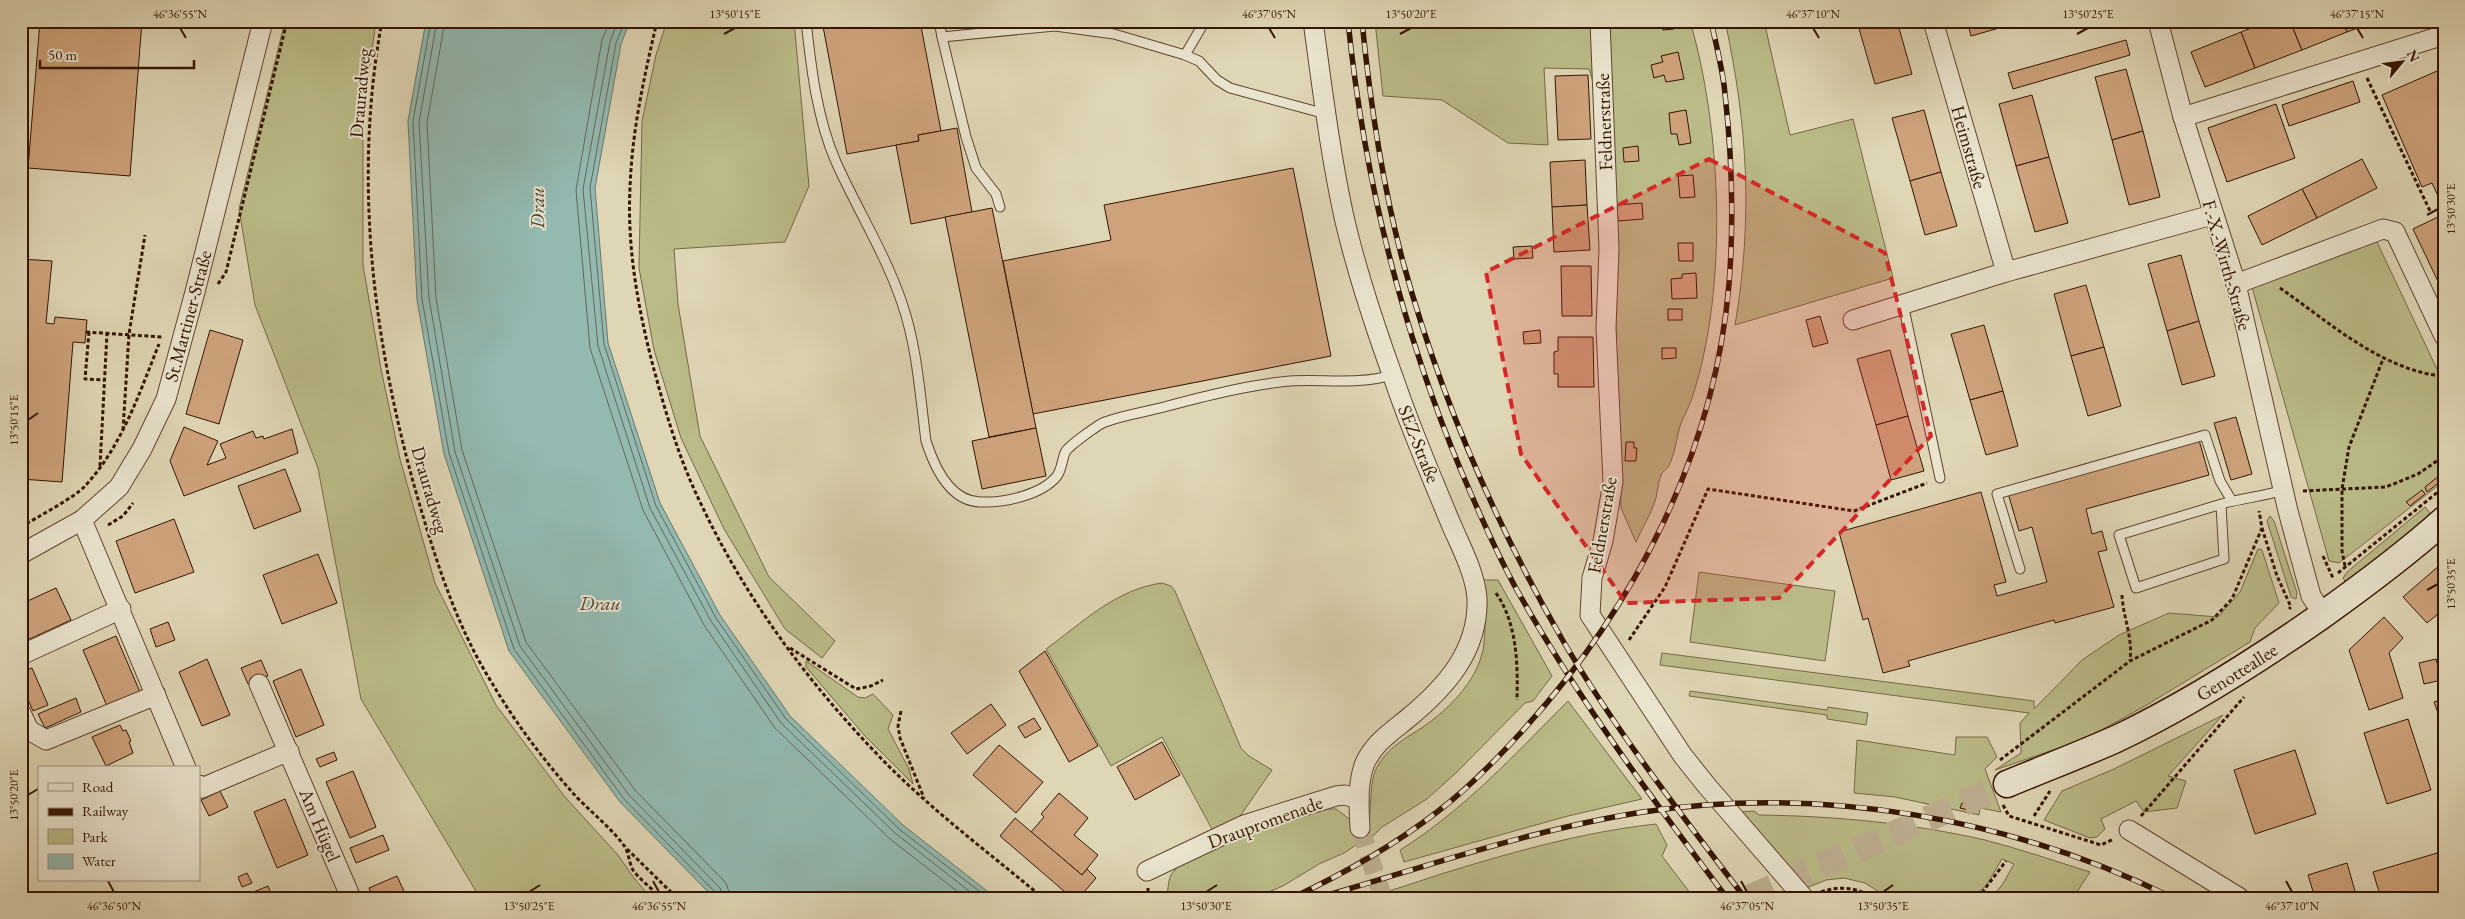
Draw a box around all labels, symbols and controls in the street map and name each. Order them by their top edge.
text: 46°36'55"N [153,6,207,22]
text: 13°50'15"E [709,6,761,22]
text: 46°37'05"N [1242,6,1296,22]
text: 13°50'20"E [1385,6,1437,22]
text: 46°37'10"N [1786,6,1840,22]
text: 13°50'25"E [2062,6,2114,22]
text: 46°37'15"N [2330,6,2384,22]
scale bar [40,38,194,70]
north arrow [2378,38,2428,88]
text: 50 m [48,45,77,64]
street label: Drauradweg [344,46,376,139]
text: N [2403,46,2424,66]
street label: Feldnerstraße [1590,73,1618,171]
street label: Heimstraße [1945,103,1993,191]
text: 13°50'30"E [2443,183,2459,235]
water label: Drau [524,187,550,230]
street label: F.-X.-Wirth-Straße [2196,197,2258,333]
street label: St.Martiner-Straße [158,247,218,385]
text: 13°50'15"E [6,394,22,446]
street label: SEZ-Straße [1392,401,1446,487]
street label: Drauradweg [406,443,455,537]
street label: Feldnerstraße [1581,475,1623,575]
text: 13°50'35"E [2443,558,2459,610]
water label: Drau [578,590,621,616]
street label: Genotteallee [2191,637,2282,707]
legend [38,766,200,882]
text: 13°50'20"E [6,769,22,821]
text: Road [82,777,114,796]
street label: Am Hügel [293,784,347,866]
street label: Draupromenade [1204,790,1326,854]
text: Railway [82,801,129,820]
text: Park [82,827,109,846]
text: Water [82,851,116,870]
text: 46°36'50"N [87,898,141,914]
text: 13°50'25"E [503,898,555,914]
text: 46°36'55"N [632,898,686,914]
text: 13°50'30"E [1180,898,1232,914]
text: 46°37'05"N [1720,898,1774,914]
text: 13°50'35"E [1857,898,1909,914]
text: 46°37'10"N [2265,898,2319,914]

